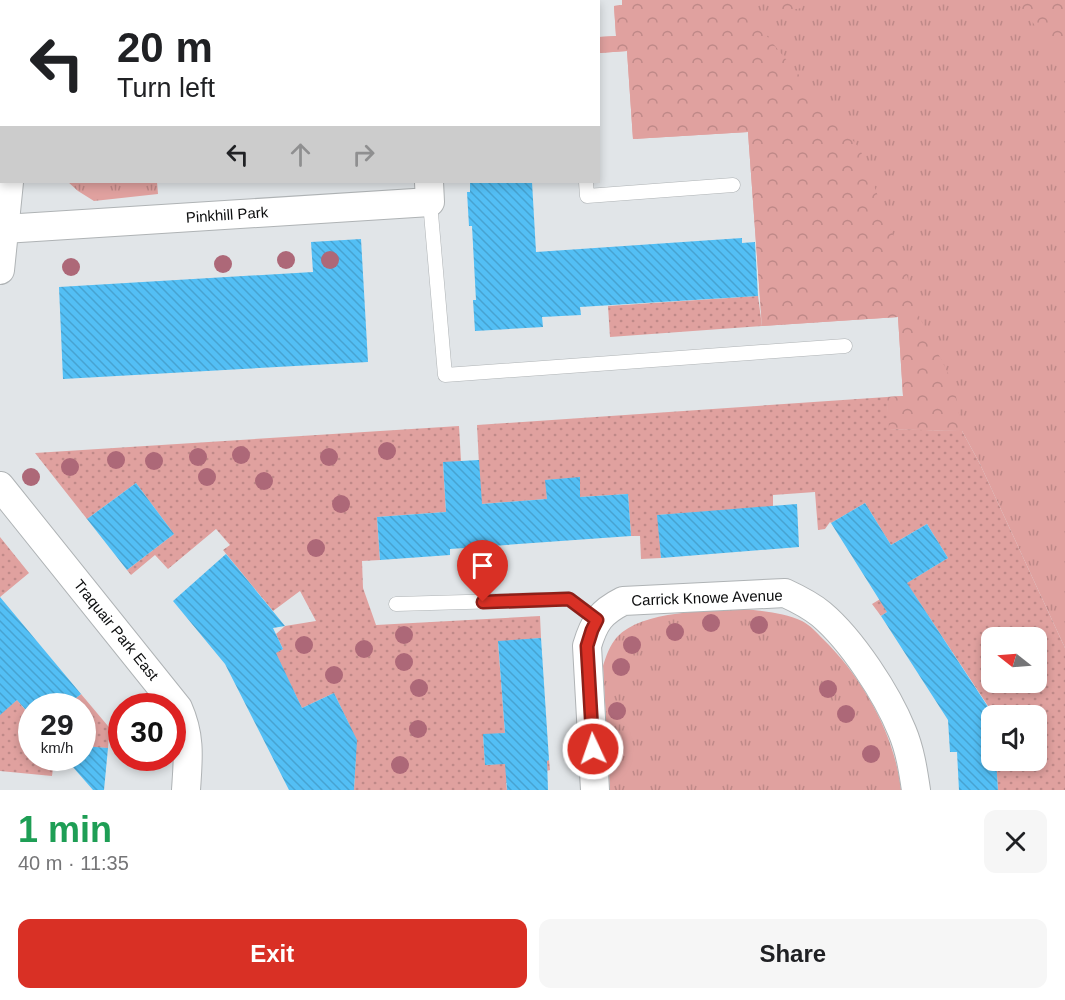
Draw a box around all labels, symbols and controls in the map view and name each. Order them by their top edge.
icon: left [18,24,96,102]
text: 20 m [117,24,213,71]
text: Turn left [117,73,215,103]
icon: left [221,138,254,171]
icon: ahead [284,138,317,171]
icon: right [347,138,380,171]
street label: Pinkhill Park [185,203,269,226]
pin [457,540,508,602]
icon: arrive [466,549,499,582]
street label: Traquair Park East [71,576,163,684]
street label: Carrick Knowe Avenue [631,586,783,609]
north arrow [981,627,1047,693]
map controls [981,627,1047,771]
speed limit sign: 30 [108,693,186,771]
button: sound [981,705,1047,771]
text: 29 [40,708,74,741]
position arrow [561,717,625,781]
text: km/h [41,739,73,756]
text: 1 min [18,809,112,850]
button: close [984,810,1047,873]
text: 40 m · 11:35 [18,852,129,874]
button: Exit [18,919,527,988]
button: Share [539,919,1047,988]

